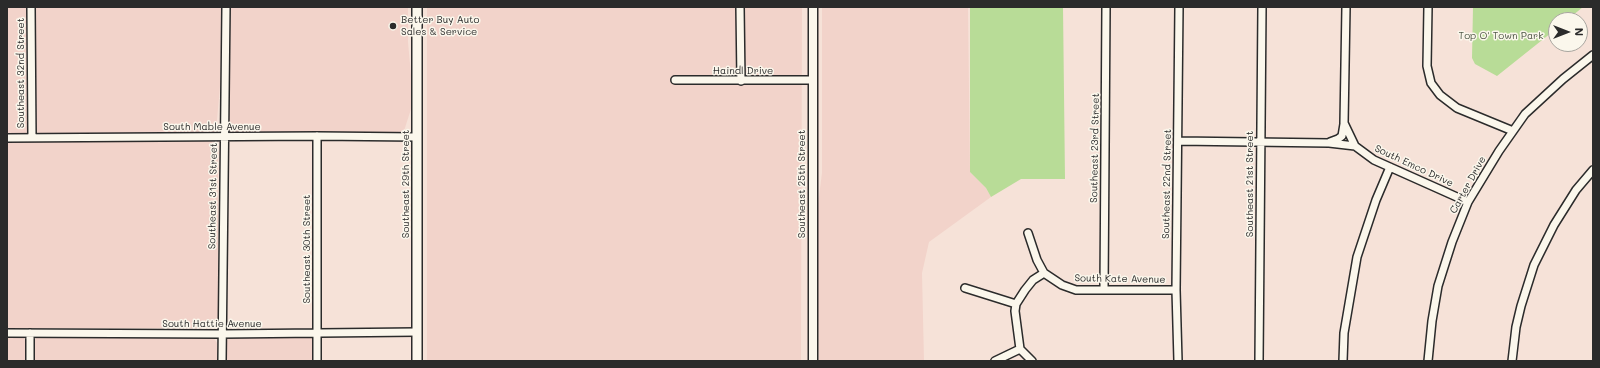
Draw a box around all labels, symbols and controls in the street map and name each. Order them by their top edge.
north arrow [1548,12,1588,52]
place label: Better Buy Auto Sales & Service [401,14,479,38]
street label: Southeast 32nd Street [15,18,27,128]
marker: Better Buy Auto Sales & Service [388,21,398,31]
text: N [1572,28,1587,36]
park label: Top O' Town Park [1459,30,1543,42]
street label: Haindl Drive [713,65,773,77]
street label: Southeast 23rd Street [1088,93,1102,203]
street label: South Mable Avenue [163,121,261,133]
street label: Southeast 22nd Street [1160,129,1174,239]
street label: Southeast 29th Street [400,130,412,238]
street label: Southeast 25th Street [796,130,808,238]
street label: Southeast 21st Street [1244,131,1256,237]
street label: Southeast 31st Street [206,143,220,249]
street label: South Emco Drive [1373,143,1455,189]
street label: Carter Drive [1447,154,1489,216]
street label: Southeast 30th Street [301,194,313,304]
street label: South Kate Avenue [1074,272,1166,286]
street label: South Hattie Avenue [162,318,262,330]

